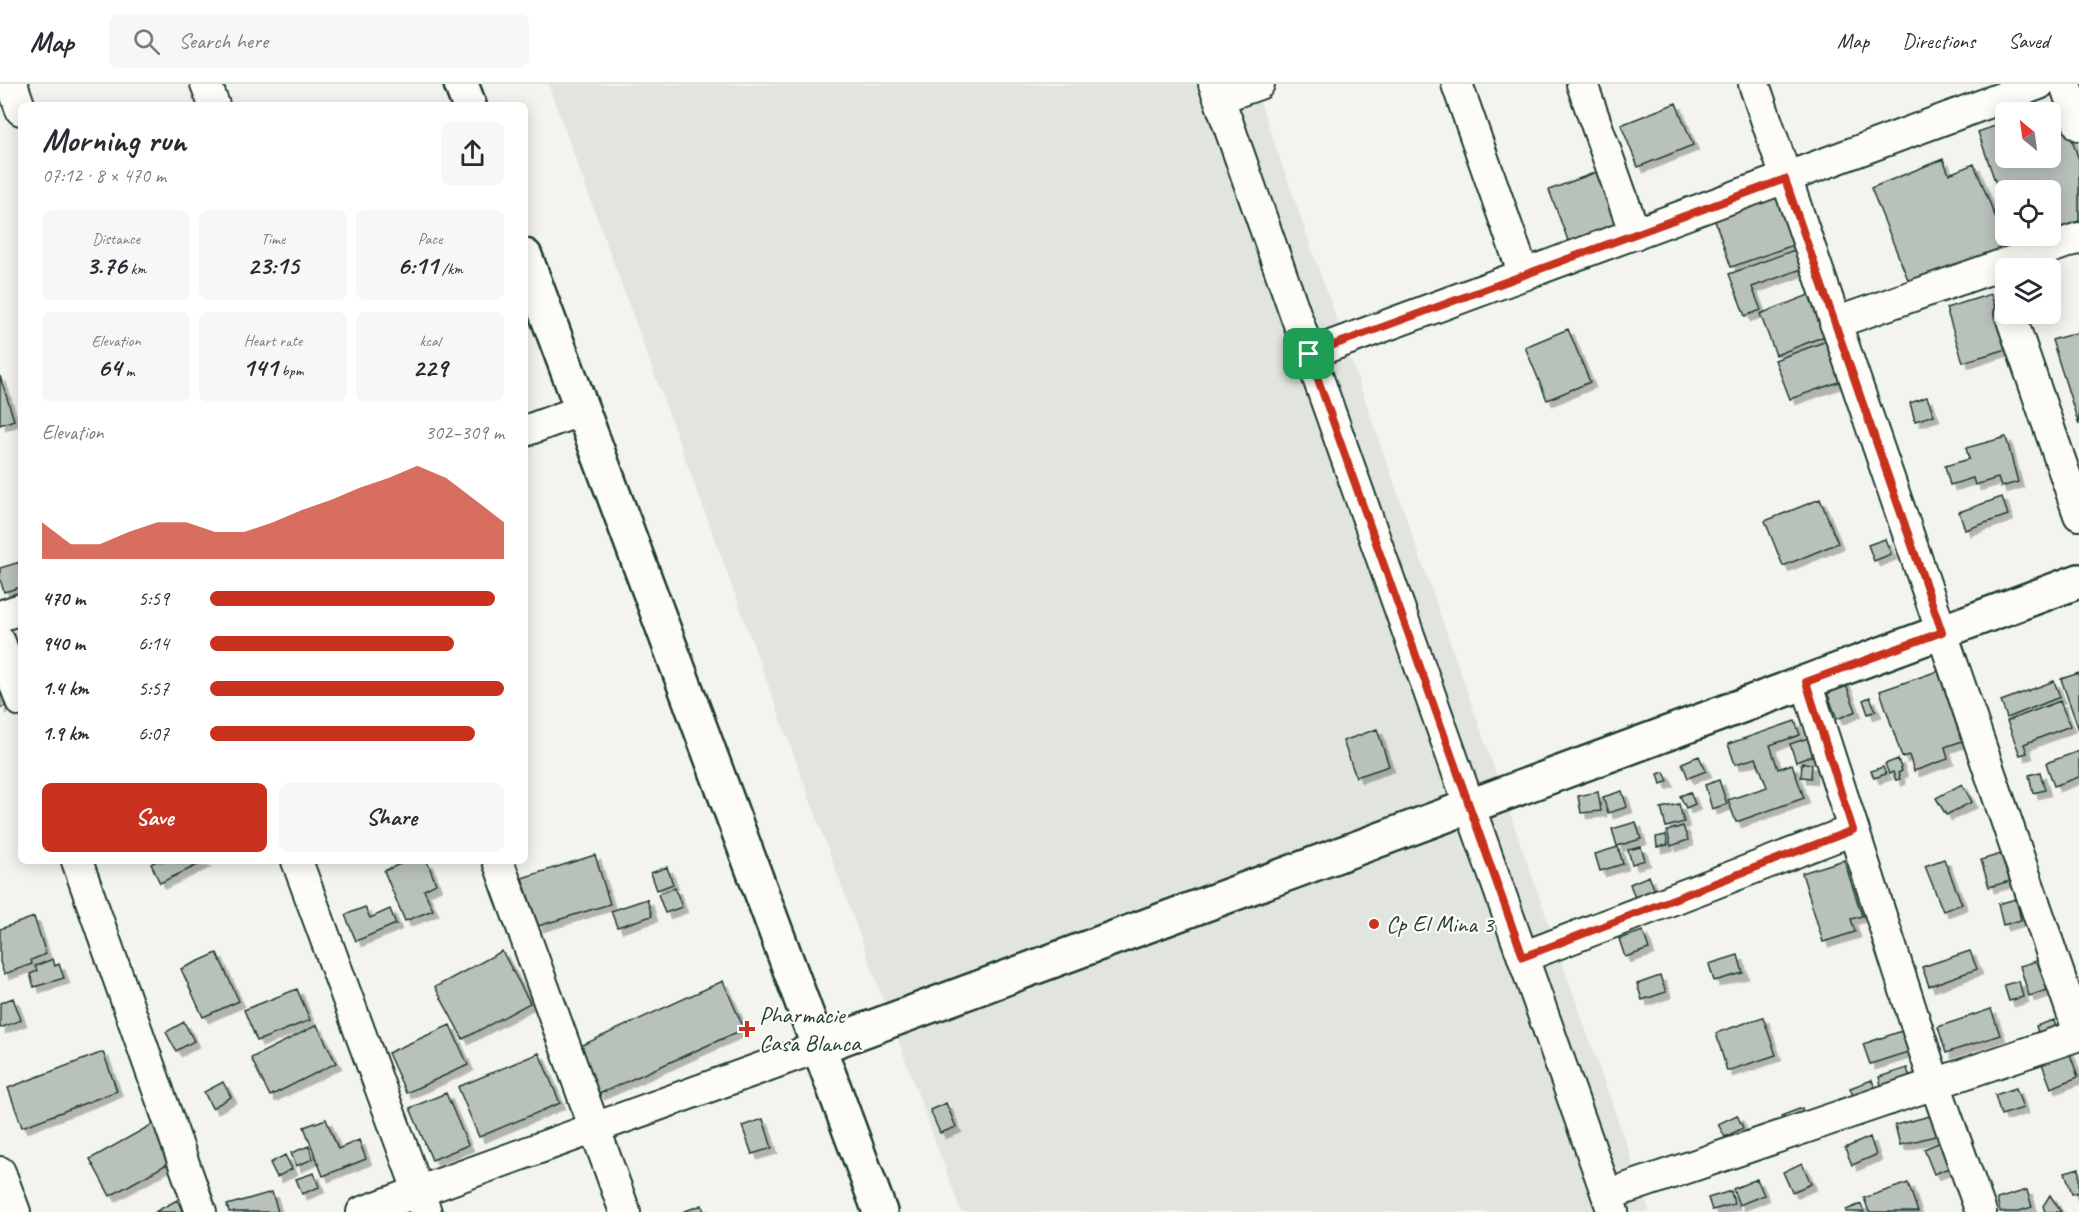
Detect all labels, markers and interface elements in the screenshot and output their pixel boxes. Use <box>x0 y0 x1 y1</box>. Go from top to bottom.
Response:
search box <box>109 14 529 68</box>
text: Map <box>30 24 73 59</box>
icon: search <box>130 25 163 58</box>
text: Search here <box>178 27 268 55</box>
text: Map <box>1837 28 1869 54</box>
text: Directions <box>1902 28 1975 54</box>
text: Saved <box>2008 28 2049 54</box>
north arrow <box>1995 102 2061 168</box>
map controls <box>1995 102 2061 324</box>
text: Morning run <box>42 119 186 161</box>
button: share <box>441 122 504 185</box>
text: 07:12 · 8 × 470 m <box>42 163 166 188</box>
button: locate <box>1995 180 2061 246</box>
text: Distance <box>92 229 140 249</box>
text: Time <box>261 229 285 249</box>
text: Pace <box>418 229 442 249</box>
text: 3.76 <box>86 249 127 282</box>
text: 23:15 <box>247 249 299 282</box>
text: 6:11 <box>397 249 438 282</box>
button: layers <box>1995 258 2061 324</box>
text: km <box>127 259 146 279</box>
text: /km <box>438 259 463 279</box>
pin <box>1283 328 1334 379</box>
text: Elevation <box>91 331 141 351</box>
text: Heart rate <box>244 331 302 351</box>
text: kcal <box>419 331 441 351</box>
icon: arrive <box>1292 337 1325 370</box>
text: 64 <box>98 351 122 384</box>
text: 141 <box>243 351 278 384</box>
text: 229 <box>413 351 447 384</box>
text: m <box>122 361 134 381</box>
text: bpm <box>278 361 303 381</box>
text: Elevation <box>42 420 104 445</box>
text: 302–309 m <box>425 420 504 445</box>
text: 470 m <box>42 586 85 611</box>
text: 5:59 <box>138 586 169 611</box>
text: 940 m <box>42 631 85 656</box>
text: 6:14 <box>138 631 169 656</box>
text: 1.4 km <box>42 676 89 701</box>
text: 5:57 <box>138 676 169 701</box>
text: 1.9 km <box>42 721 88 746</box>
text: 6:07 <box>138 721 169 746</box>
button: Save <box>42 783 267 852</box>
button: Share <box>279 783 504 852</box>
place label: Cp El Mina 3 <box>1386 909 1496 939</box>
marker: Cp El Mina 3 <box>1367 917 1381 931</box>
place label: Pharmacie Casa Blanca <box>759 1000 862 1058</box>
marker: Pharmacie Casa Blanca <box>740 1022 754 1036</box>

